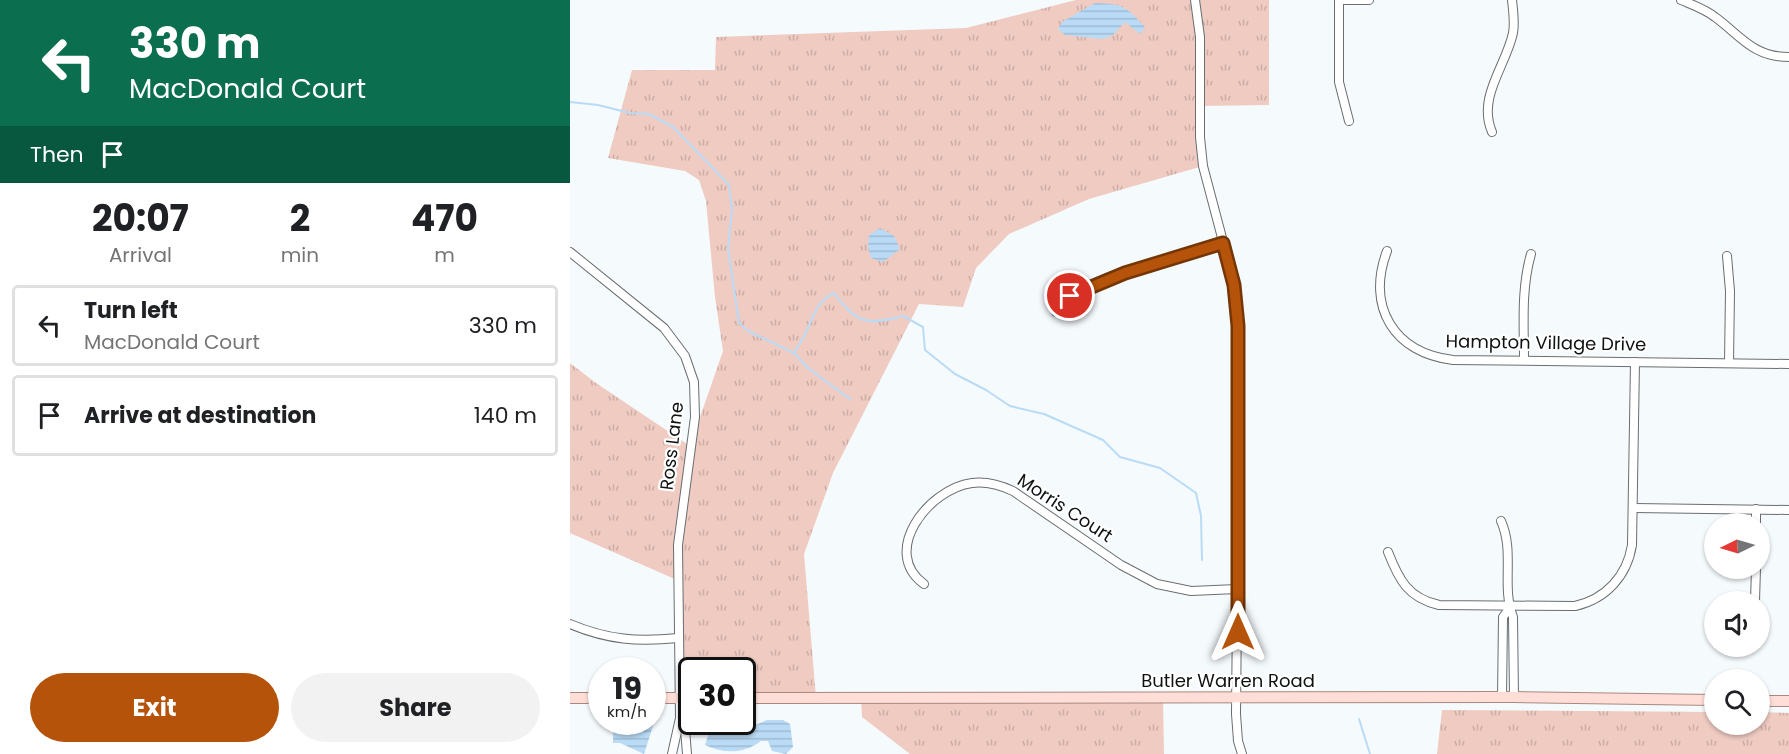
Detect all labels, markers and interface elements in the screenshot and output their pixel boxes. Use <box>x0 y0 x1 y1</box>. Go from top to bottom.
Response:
text: 330 m <box>129 14 261 73</box>
icon: left <box>30 24 108 102</box>
text: MacDonald Court <box>129 70 366 107</box>
icon: arrive <box>96 138 129 171</box>
text: Then <box>30 139 84 170</box>
text: 20:07 <box>92 193 189 244</box>
text: 2 <box>290 193 310 244</box>
text: 470 <box>411 193 478 244</box>
text: Arrival <box>109 241 172 269</box>
text: min <box>281 241 319 269</box>
text: m <box>434 241 455 269</box>
pin <box>1044 270 1095 321</box>
icon: arrive <box>1053 279 1086 312</box>
text: Turn left <box>84 295 178 326</box>
icon: left <box>33 309 66 342</box>
text: 330 m <box>469 310 537 341</box>
text: MacDonald Court <box>84 328 260 356</box>
street label: Hampton Village Drive <box>1446 328 1647 357</box>
icon: arrive <box>33 399 66 432</box>
text: Arrive at destination <box>84 400 316 431</box>
text: 140 m <box>474 400 537 431</box>
street label: Ross Lane <box>654 400 689 491</box>
street label: Morris Court <box>1013 467 1118 548</box>
north arrow <box>1704 513 1770 579</box>
map controls <box>1704 513 1770 735</box>
button: sound <box>1704 591 1770 657</box>
position arrow <box>1206 600 1270 664</box>
speed limit sign: 30 <box>678 657 756 735</box>
text: 19 <box>612 667 642 710</box>
street label: Butler Warren Road <box>1141 668 1315 693</box>
button: search <box>1704 669 1770 735</box>
button: Exit <box>30 673 279 742</box>
button: Share <box>291 673 540 742</box>
text: km/h <box>607 701 647 722</box>

